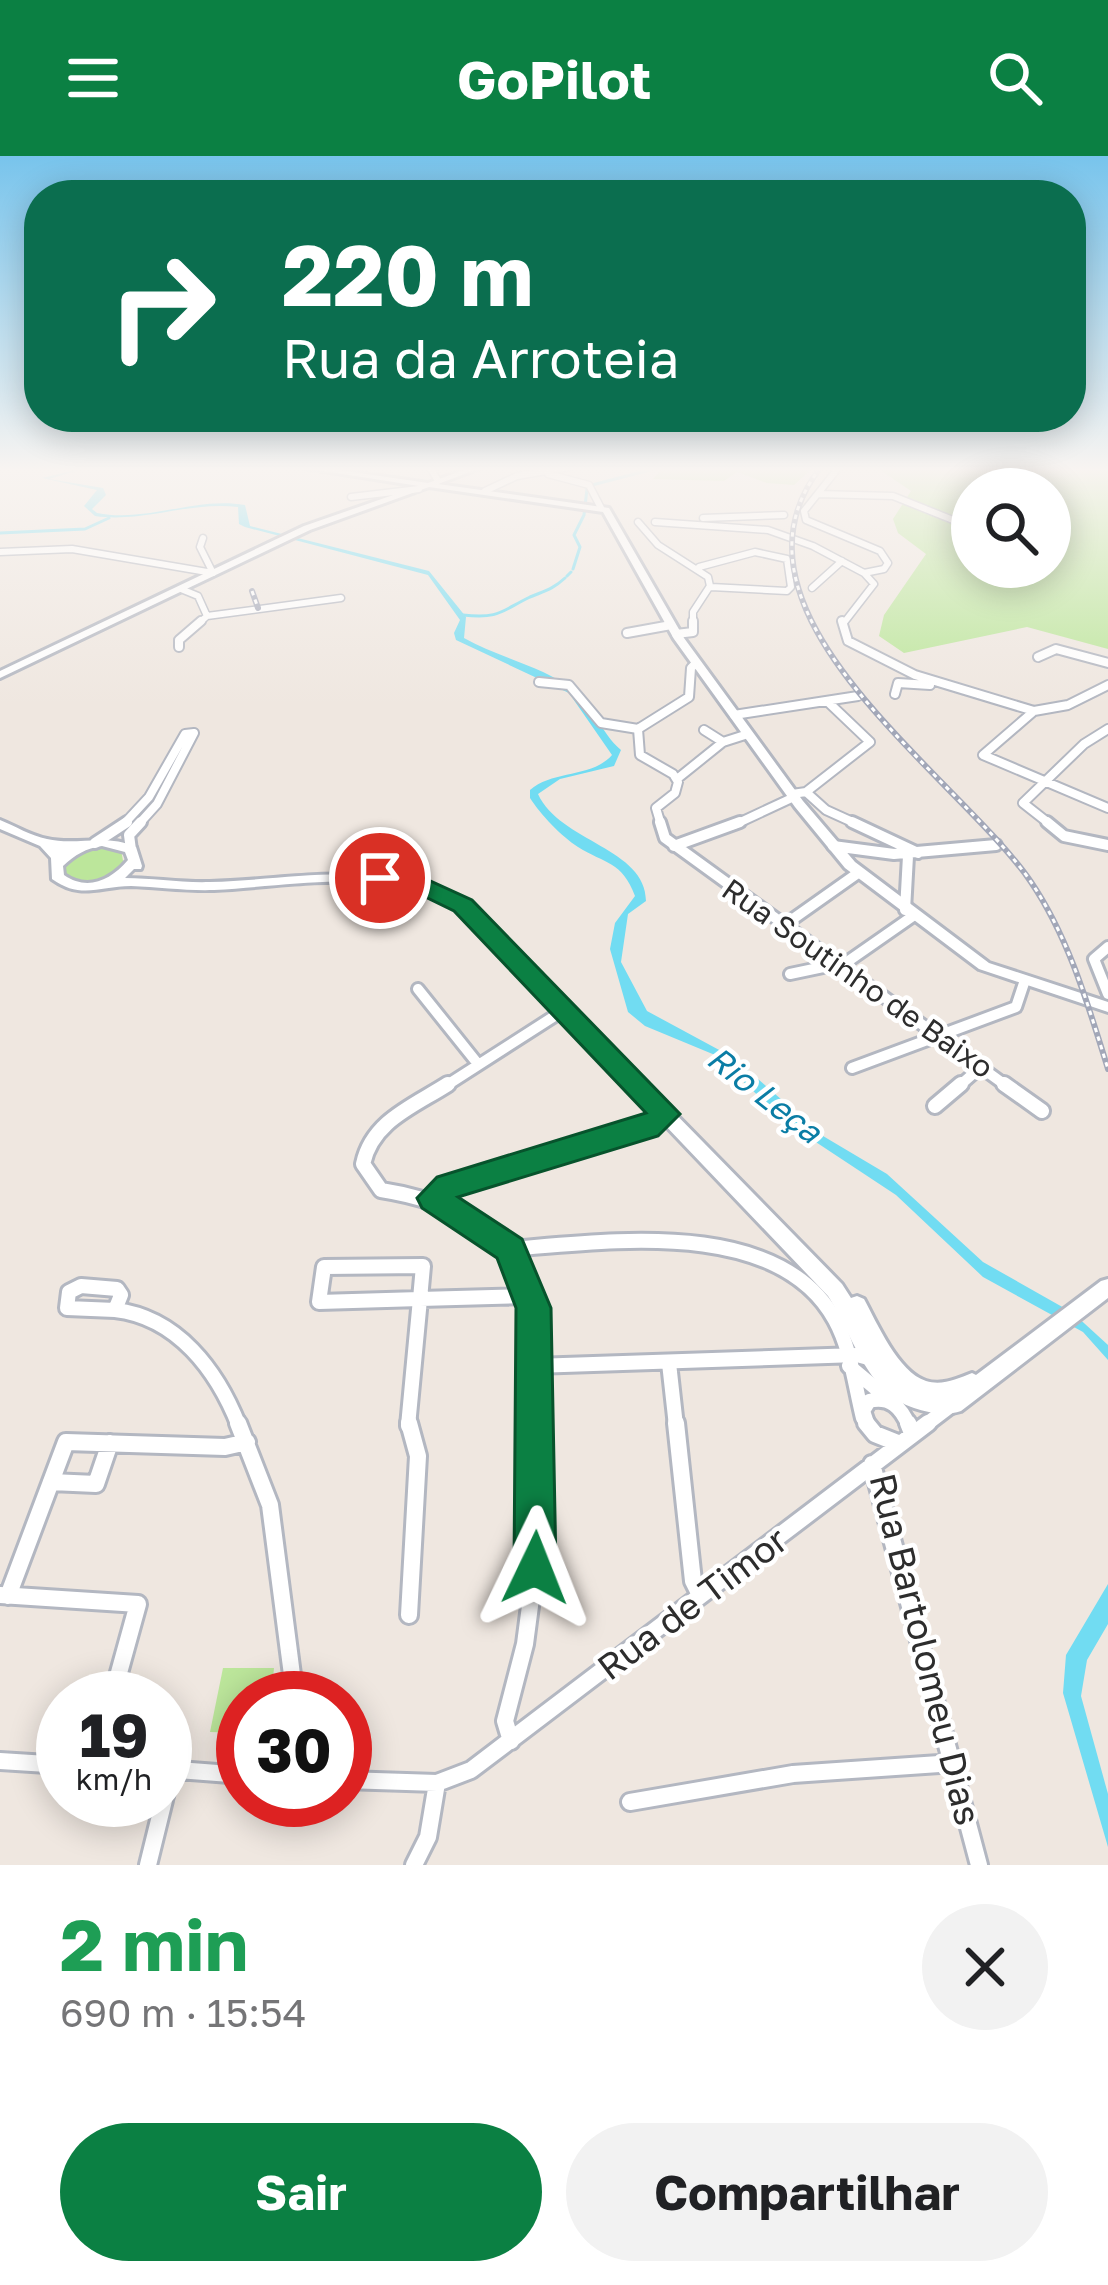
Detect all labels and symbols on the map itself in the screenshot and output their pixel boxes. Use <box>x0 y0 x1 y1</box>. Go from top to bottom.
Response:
pin <box>329 827 431 929</box>
street label: Rua Soutinho de Baixo <box>716 871 1000 1085</box>
water label: Rio Leça <box>700 1038 831 1151</box>
street label: Rua Bartolomeu Dias <box>862 1469 990 1829</box>
position arrow <box>472 1505 598 1631</box>
street label: Rua de Timor <box>589 1518 795 1688</box>
speed limit sign: 30 <box>216 1671 372 1827</box>

